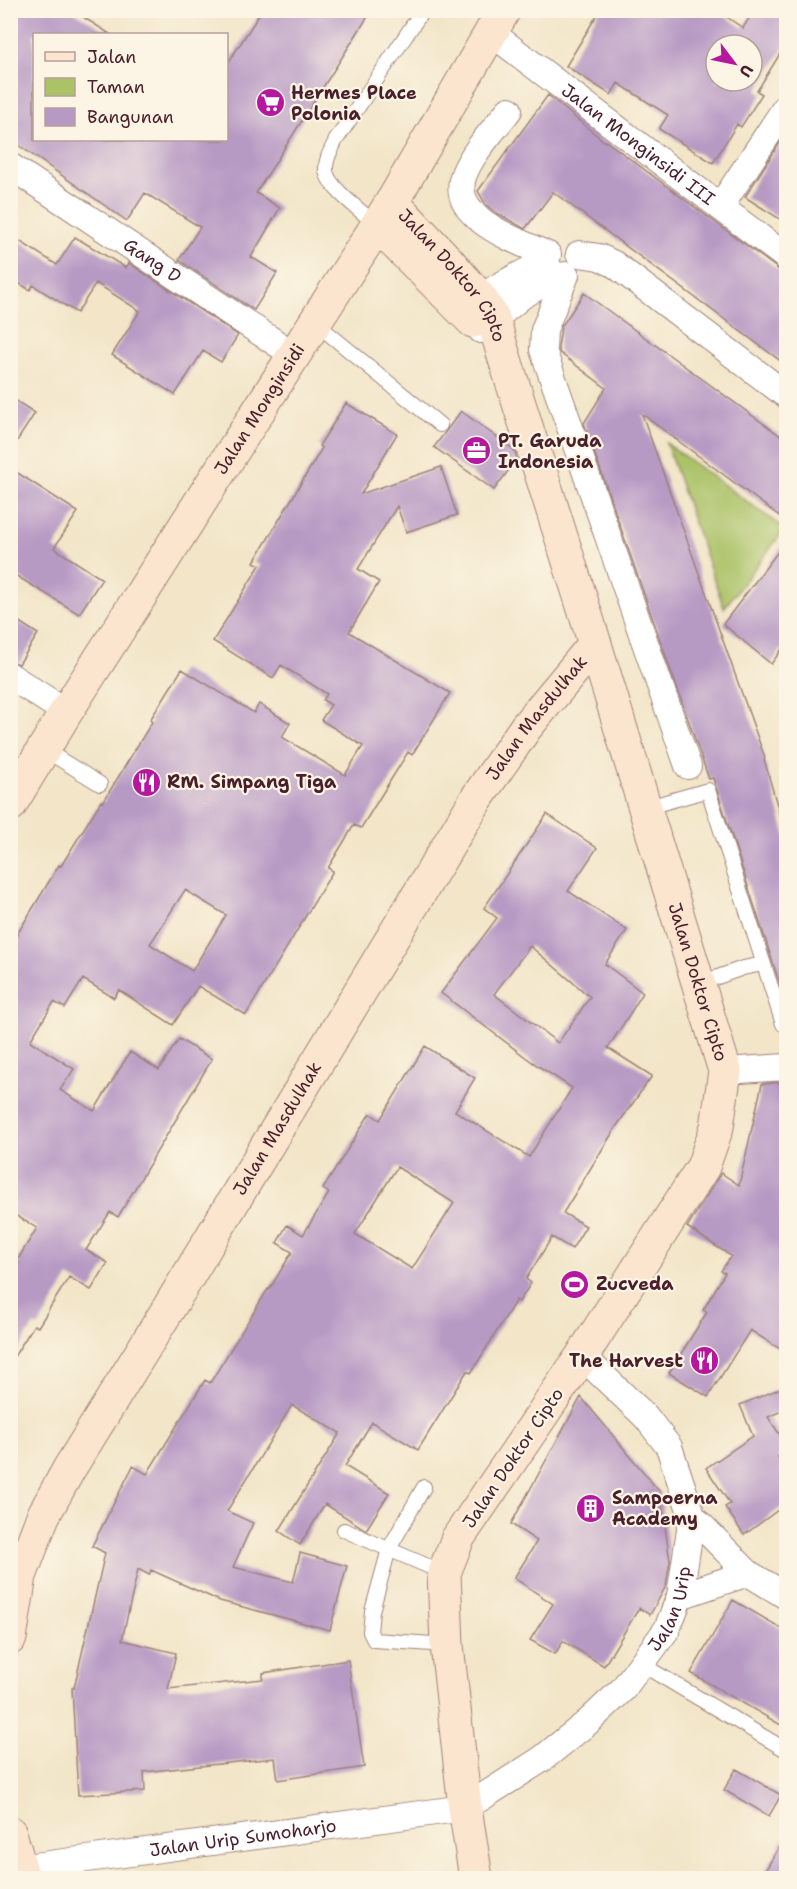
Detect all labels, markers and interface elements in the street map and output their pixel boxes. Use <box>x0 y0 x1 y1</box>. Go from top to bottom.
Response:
legend <box>33 33 228 141</box>
north arrow <box>704 33 764 93</box>
text: Jalan <box>87 45 136 69</box>
text: U <box>734 60 758 81</box>
text: Taman <box>87 75 145 99</box>
street label: Jalan Monginsidi III <box>556 78 720 211</box>
place label: Hermes Place Polonia <box>291 81 417 126</box>
supermarket icon: Hermes Place Polonia <box>254 87 286 119</box>
text: Bangunan <box>87 105 174 129</box>
street label: Jalan Doktor Cipto <box>393 204 511 345</box>
street label: Gang D <box>119 233 186 289</box>
street label: Jalan Monginsidi <box>209 339 310 479</box>
place label: PT. Garuda Indonesia <box>498 429 602 474</box>
office icon: PT. Garuda Indonesia <box>461 435 493 467</box>
street label: Jalan Masdulhak <box>481 650 593 785</box>
restaurant icon: RM. Simpang Tiga <box>130 766 162 798</box>
place label: RM. Simpang Tiga <box>167 770 337 794</box>
street label: Jalan Doktor Cipto <box>662 900 733 1064</box>
street label: Jalan Masdulhak <box>228 1057 327 1200</box>
sports icon: Zucveda <box>559 1268 591 1300</box>
place label: Zucveda <box>596 1272 674 1296</box>
restaurant icon: The Harvest <box>688 1345 720 1377</box>
place label: The Harvest <box>569 1349 683 1373</box>
street label: Jalan Doktor Cipto <box>457 1383 569 1533</box>
place label: Sampoerna Academy <box>612 1486 718 1531</box>
building icon: Sampoerna Academy <box>575 1492 607 1524</box>
street label: Jalan Urip <box>642 1565 696 1656</box>
street label: Jalan Urip Sumoharjo <box>148 1813 338 1862</box>

